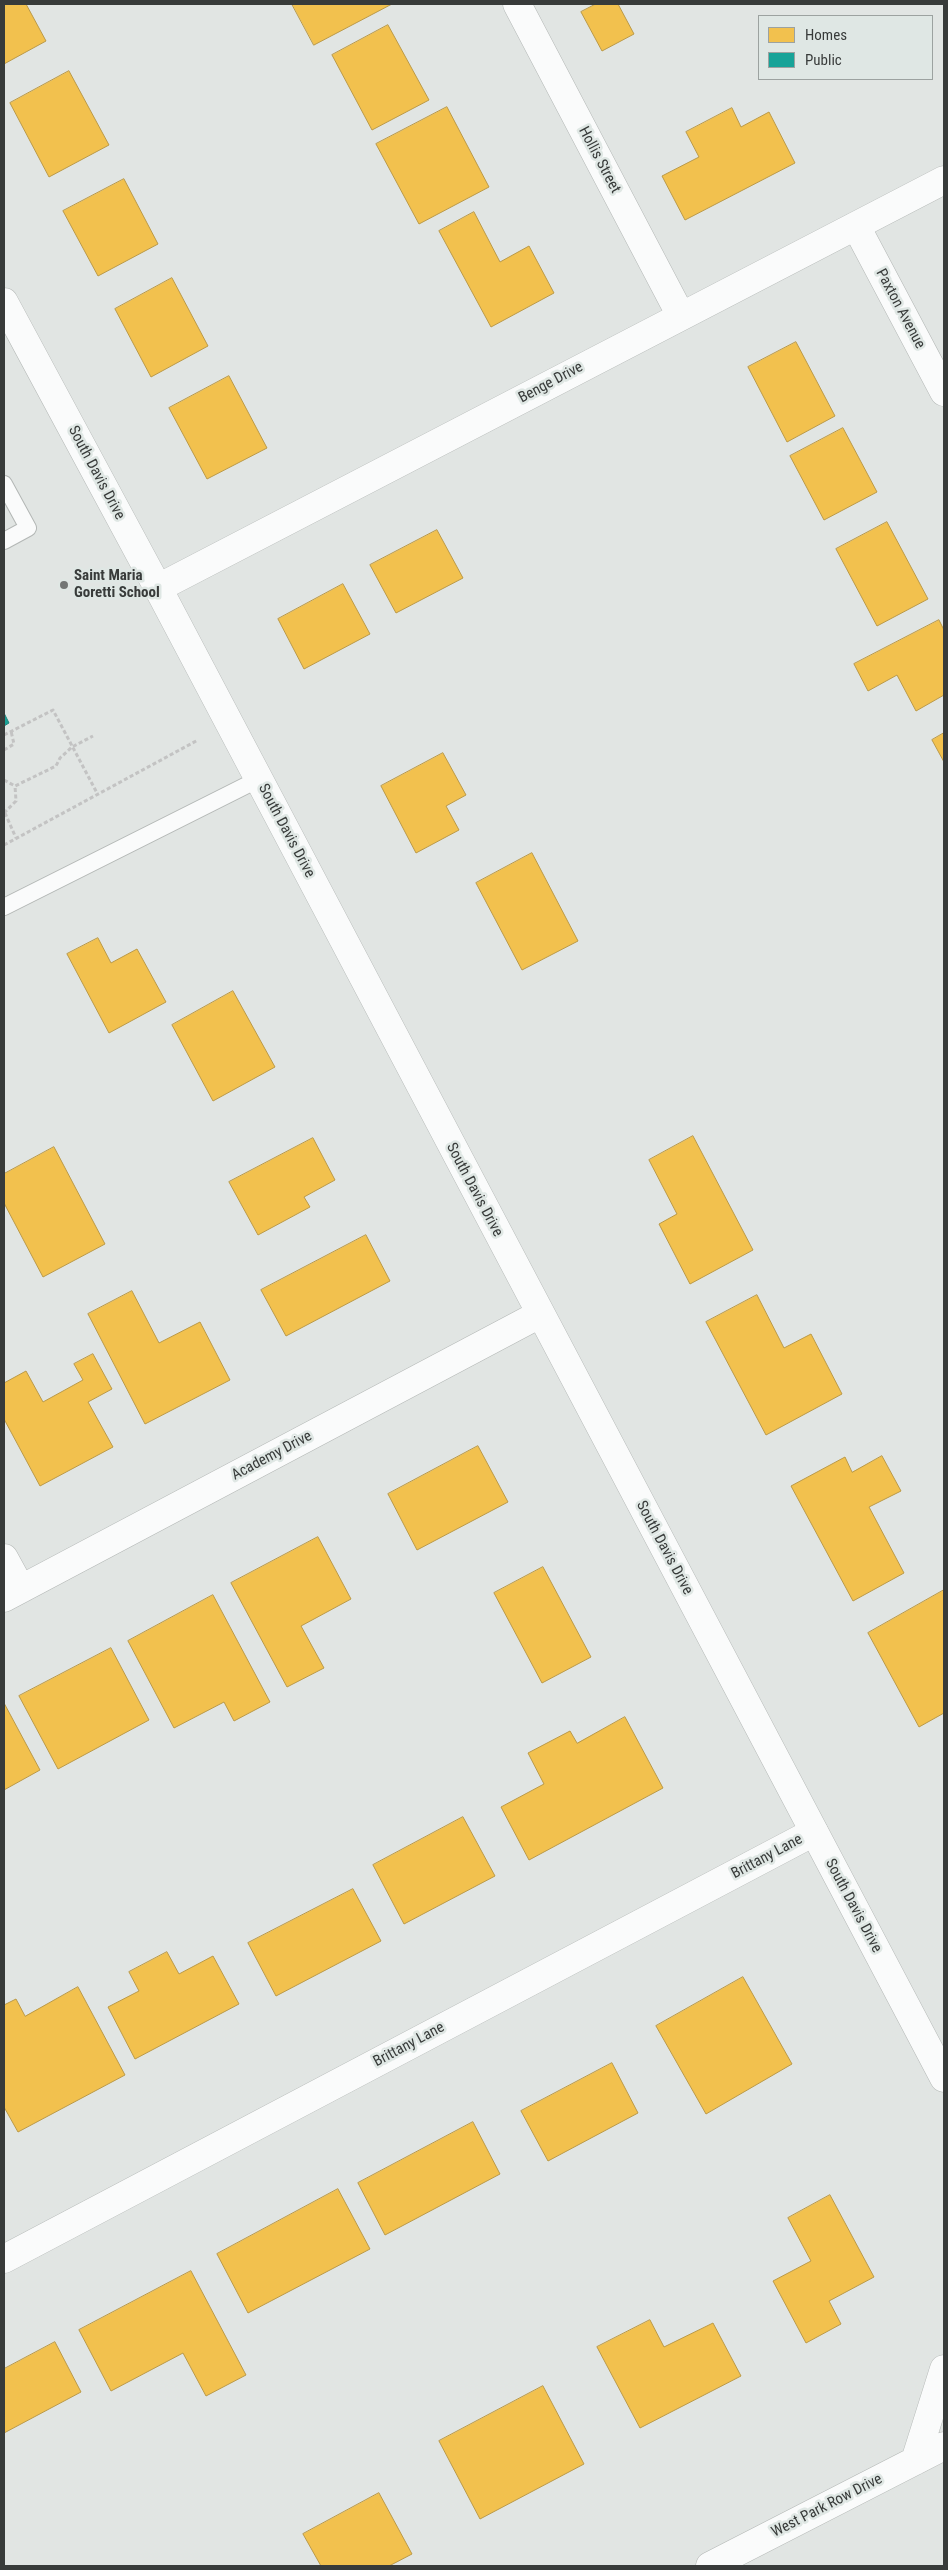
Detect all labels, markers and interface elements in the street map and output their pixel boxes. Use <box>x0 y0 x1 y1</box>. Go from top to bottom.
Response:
legend <box>758 15 933 80</box>
text: Homes <box>805 26 847 44</box>
text: Public <box>805 51 842 69</box>
street label: Hollis Street <box>574 124 624 196</box>
street label: Paxton Avenue <box>871 266 929 352</box>
street label: Benge Drive <box>516 359 586 407</box>
street label: South Davis Drive <box>64 423 128 523</box>
place label: Saint Maria Goretti School <box>74 567 160 602</box>
marker: Saint Maria Goretti School <box>58 579 70 591</box>
street label: South Davis Drive <box>254 781 318 881</box>
street label: South Davis Drive <box>442 1140 506 1240</box>
street label: Academy Drive <box>229 1427 315 1485</box>
street label: South Davis Drive <box>632 1498 696 1598</box>
street label: Brittany Lane <box>728 1831 806 1883</box>
street label: South Davis Drive <box>821 1856 885 1956</box>
street label: Brittany Lane <box>370 2019 448 2071</box>
street label: West Park Row Drive <box>769 2470 885 2542</box>

